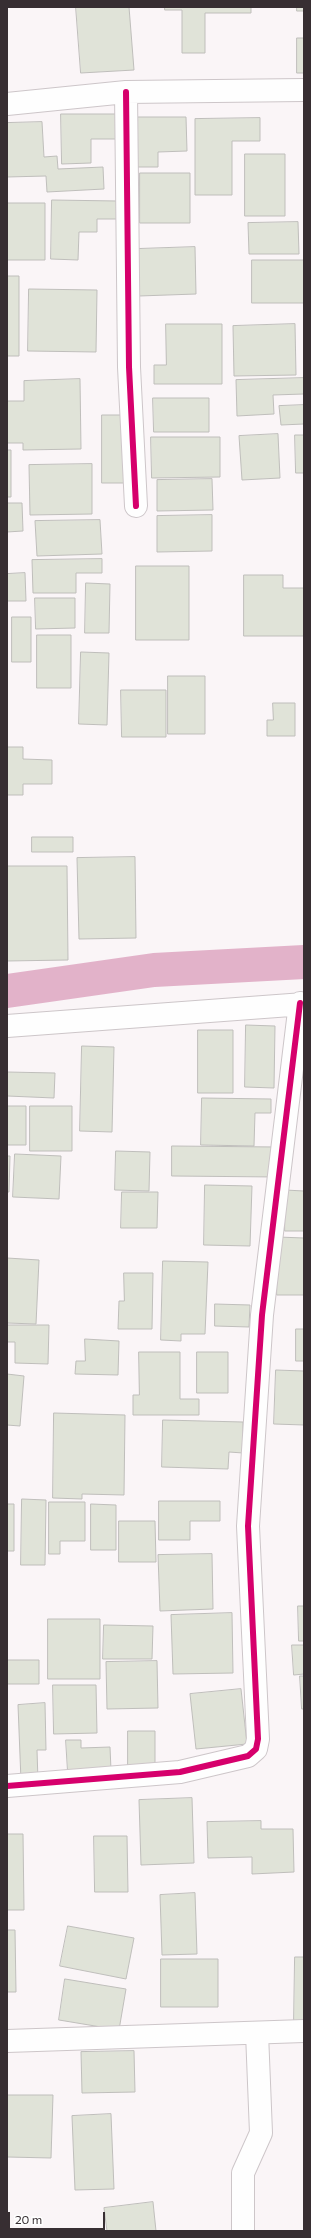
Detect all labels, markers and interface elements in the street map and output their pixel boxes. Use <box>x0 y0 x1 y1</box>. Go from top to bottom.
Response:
scale bar <box>10 2204 107 2230</box>
text: 20 m <box>15 2212 42 2226</box>

